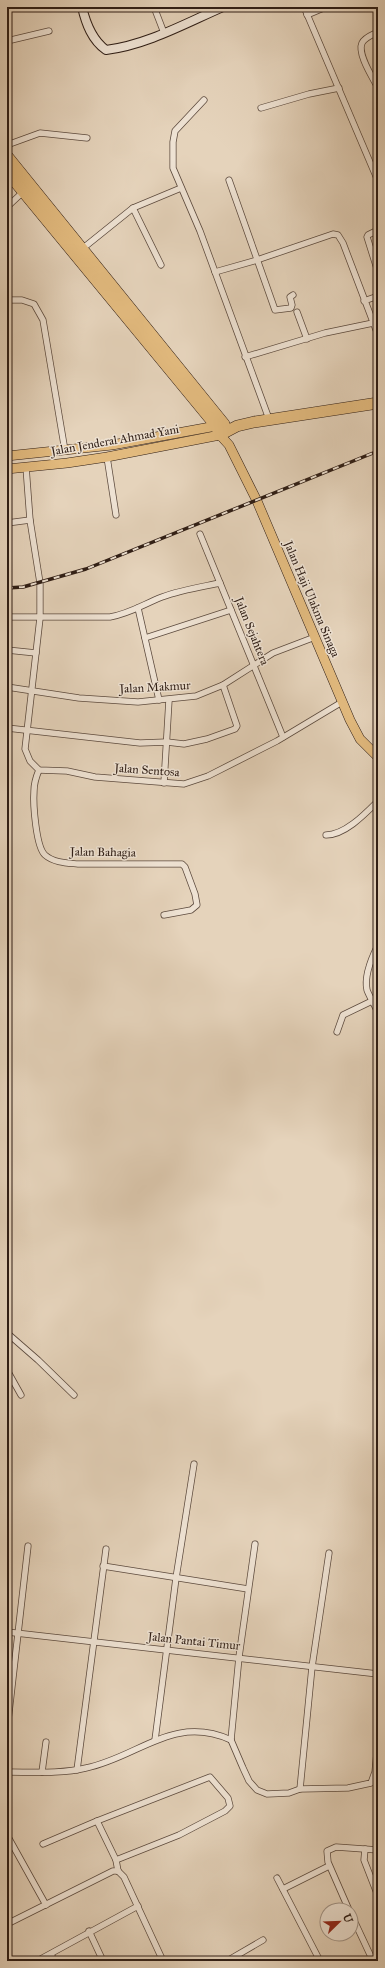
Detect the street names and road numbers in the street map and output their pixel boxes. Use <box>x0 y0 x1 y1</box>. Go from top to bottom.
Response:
street label: Jalan Jenderal Ahmad Yani <box>48 422 181 459</box>
street label: Jalan Haji Ulakma Sinaga <box>279 537 343 660</box>
street label: Jalan Sejahtera <box>230 593 272 668</box>
street label: Jalan Makmur <box>117 678 191 697</box>
street label: Jalan Sentosa <box>112 761 181 780</box>
street label: Jalan Bahagia <box>68 844 137 861</box>
street label: Jalan Pantai Timur <box>145 1629 241 1654</box>

